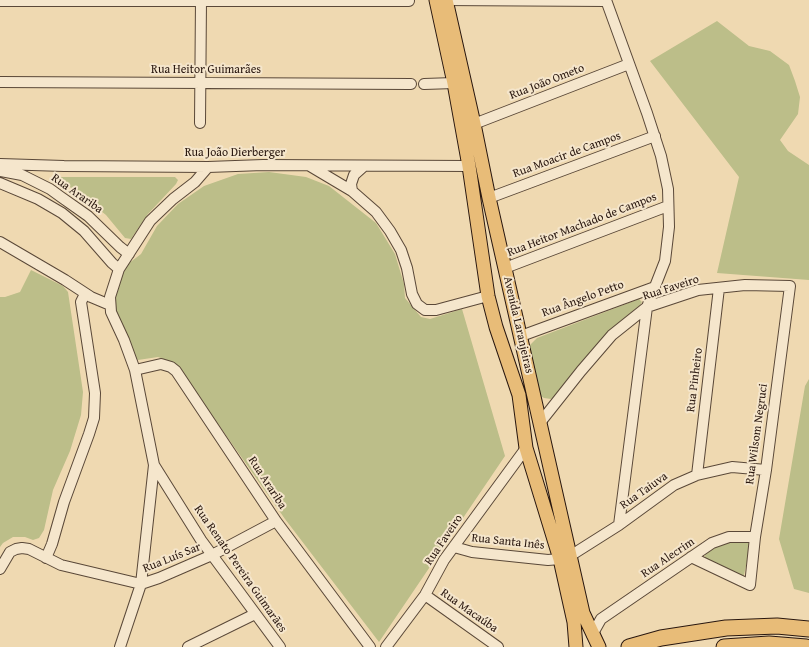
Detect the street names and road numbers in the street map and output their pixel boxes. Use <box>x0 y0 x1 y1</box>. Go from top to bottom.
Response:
street label: Rua João Ometo <box>507 61 587 103</box>
street label: Rua Heitor Guimarães <box>151 63 261 77</box>
street label: Rua Moacir de Campos <box>511 129 623 181</box>
street label: Rua João Dierberger <box>185 146 285 160</box>
street label: Rua Arariba <box>48 171 106 217</box>
street label: Rua Heitor Machado de Campos <box>505 190 659 260</box>
street label: Rua Faveiro <box>641 272 701 304</box>
street label: Avenida Laranjeiras <box>500 275 536 375</box>
street label: Rua Ângelo Petto <box>540 278 626 320</box>
street label: Rua Pinheiro <box>684 347 706 413</box>
street label: Rua Wilsom Negruci <box>743 383 771 485</box>
street label: Rua Arariba <box>245 454 289 512</box>
street label: Rua Taiuva <box>617 469 671 513</box>
street label: Rua Renato Pereira Guimarães <box>190 503 290 635</box>
street label: Rua Faveiro <box>422 512 466 568</box>
street label: Rua Santa Inês <box>471 531 545 553</box>
street label: Rua Alecrim <box>639 535 697 581</box>
street label: Rua Luís Sar <box>141 540 203 576</box>
street label: Rua Macaúba <box>438 586 500 636</box>

